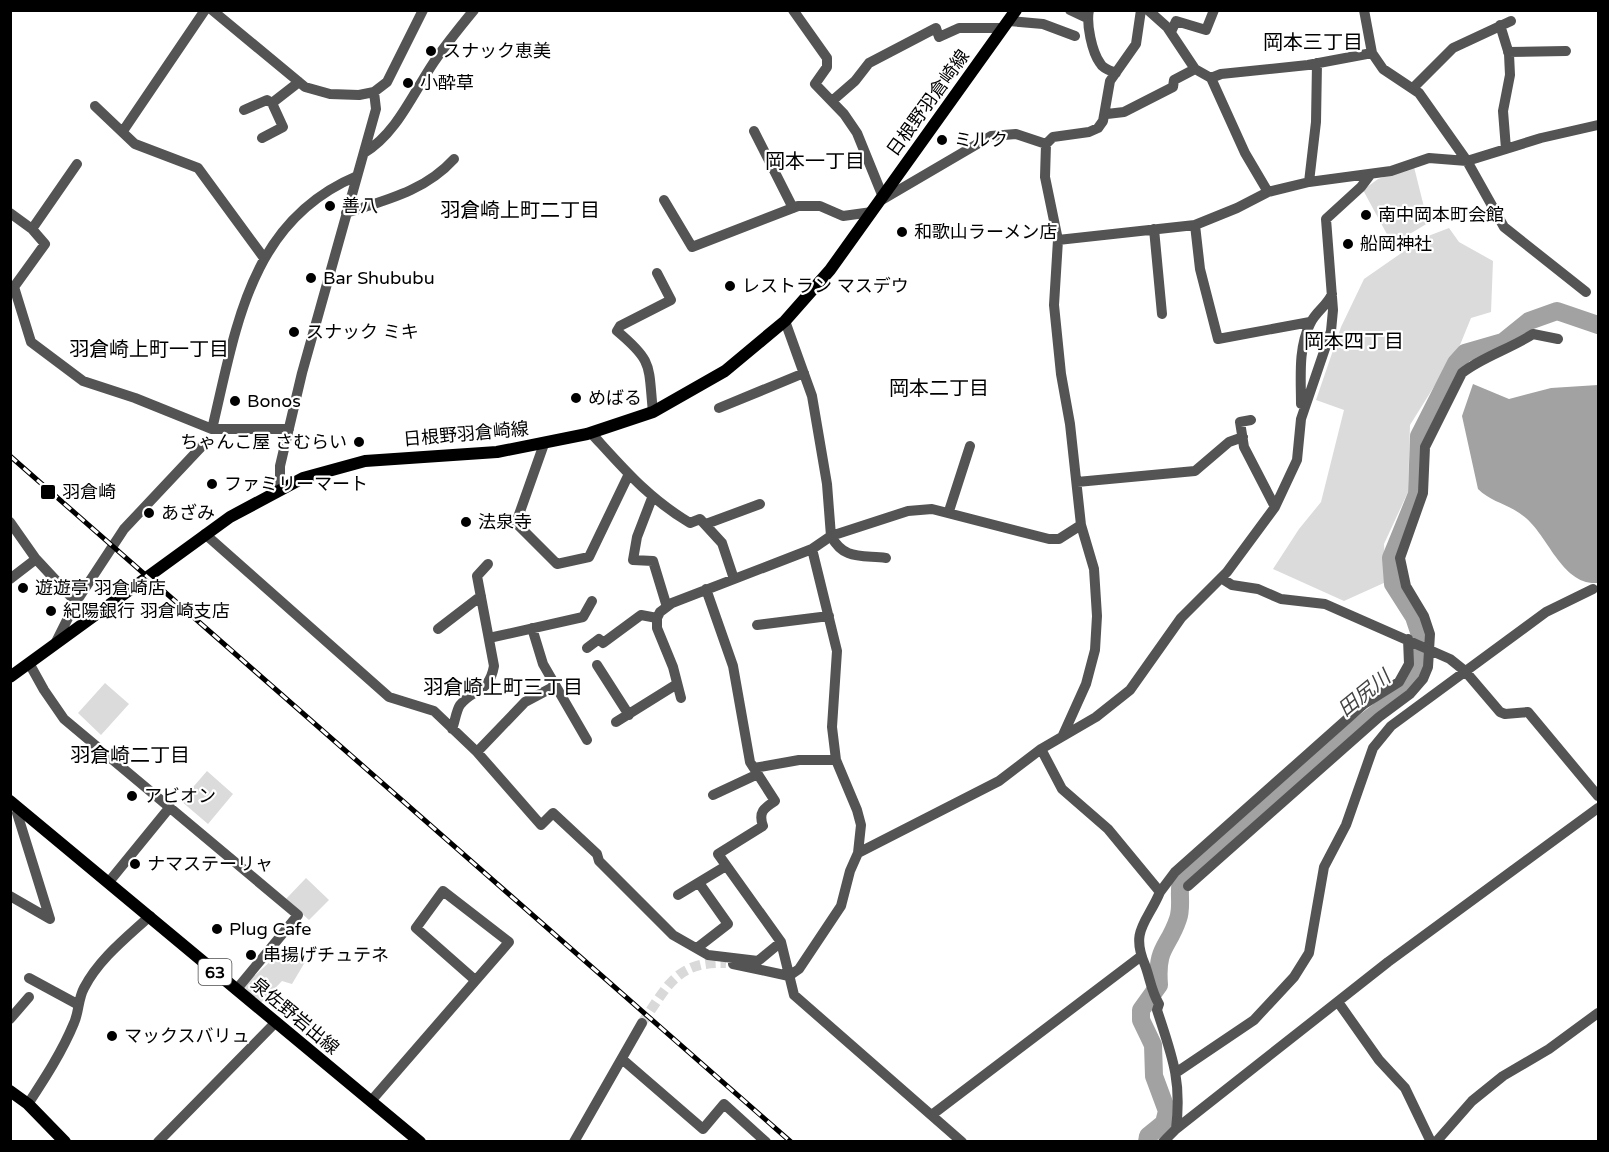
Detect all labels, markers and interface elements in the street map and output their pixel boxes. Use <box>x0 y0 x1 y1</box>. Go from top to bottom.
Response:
district label: 岡本三丁目 <box>1263 31 1363 55</box>
place label: スナック恵美 <box>443 40 551 62</box>
marker: スナック恵美 <box>424 44 438 58</box>
street label: 日根野羽倉崎線 <box>882 46 974 160</box>
place label: 小酔草 <box>420 72 474 94</box>
marker: 小酔草 <box>401 76 415 90</box>
place label: ミルク <box>954 129 1008 151</box>
marker: ミルク <box>935 133 949 147</box>
district label: 岡本一丁目 <box>765 150 865 174</box>
place label: 善八 <box>342 195 378 217</box>
marker: 善八 <box>323 199 337 213</box>
district label: 羽倉崎上町二丁目 <box>440 199 600 223</box>
place label: 南中岡本町会館 <box>1378 204 1504 226</box>
marker: 南中岡本町会館 <box>1359 208 1373 222</box>
place label: 和歌山ラーメン店 <box>914 221 1057 243</box>
marker: 和歌山ラーメン店 <box>895 225 909 239</box>
place label: 船岡神社 <box>1360 233 1432 255</box>
marker: 船岡神社 <box>1341 237 1355 251</box>
place label: Bar Shububu <box>323 267 435 289</box>
marker: Bar Shububu <box>304 271 318 285</box>
place label: レストラン マスデウ <box>742 275 909 297</box>
marker: レストラン マスデウ <box>723 279 737 293</box>
place label: スナック ミキ <box>306 321 419 343</box>
marker: スナック ミキ <box>287 325 301 339</box>
district label: 岡本四丁目 <box>1304 330 1404 354</box>
district label: 羽倉崎上町一丁目 <box>69 338 229 362</box>
district label: 岡本二丁目 <box>889 377 989 401</box>
place label: めばる <box>588 387 642 409</box>
place label: Bonos <box>247 390 301 412</box>
marker: めばる <box>569 391 583 405</box>
marker: Bonos <box>228 394 242 408</box>
street label: 日根野羽倉崎線 <box>402 418 530 450</box>
place label: ちゃんこ屋 さむらい <box>180 431 347 453</box>
marker: ちゃんこ屋 さむらい <box>352 435 366 449</box>
place label: ファミリーマート <box>224 473 368 495</box>
marker: ファミリーマート <box>205 477 219 491</box>
place label: 羽倉崎 <box>62 481 116 503</box>
marker: 羽倉崎 <box>39 483 57 501</box>
place label: あざみ <box>161 502 215 524</box>
marker: あざみ <box>142 506 156 520</box>
place label: 法泉寺 <box>478 511 532 533</box>
marker: 法泉寺 <box>459 515 473 529</box>
place label: 遊遊亭 羽倉崎店 <box>35 577 166 599</box>
marker: 遊遊亭 羽倉崎店 <box>16 581 30 595</box>
place label: 紀陽銀行 羽倉崎支店 <box>63 600 230 622</box>
marker: 紀陽銀行 羽倉崎支店 <box>44 604 58 618</box>
water label: 田尻川 <box>1334 664 1397 722</box>
district label: 羽倉崎上町三丁目 <box>423 676 583 700</box>
district label: 羽倉崎二丁目 <box>70 744 190 768</box>
place label: アビオン <box>144 785 216 807</box>
marker: アビオン <box>125 789 139 803</box>
place label: ナマステーリャ <box>147 853 273 875</box>
marker: ナマステーリャ <box>128 857 142 871</box>
place label: Plug Cafe <box>229 918 311 940</box>
marker: Plug Cafe <box>210 922 224 936</box>
place label: 串揚げチュテネ <box>263 944 389 966</box>
marker: 串揚げチュテネ <box>244 948 258 962</box>
road number: 63 <box>198 959 232 985</box>
street label: 泉佐野岩出線 <box>247 973 343 1059</box>
place label: マックスバリュ <box>124 1025 249 1047</box>
marker: マックスバリュ <box>105 1029 119 1043</box>

